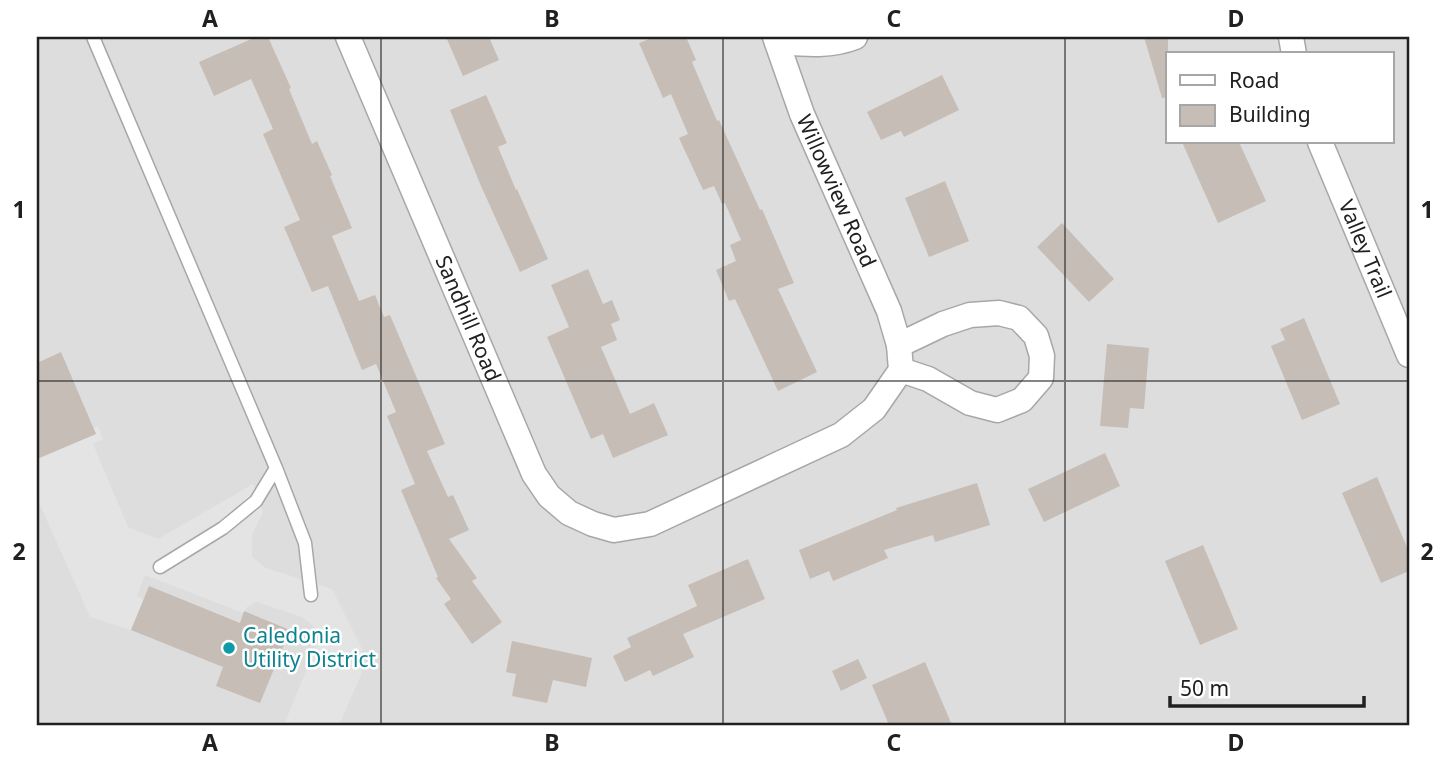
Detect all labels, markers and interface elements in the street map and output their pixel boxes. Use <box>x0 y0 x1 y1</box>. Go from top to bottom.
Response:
text: A <box>202 2 218 34</box>
text: B <box>544 2 560 34</box>
text: C <box>887 2 902 34</box>
text: D <box>1228 2 1244 34</box>
legend <box>1166 52 1394 144</box>
text: Road <box>1229 66 1279 94</box>
text: Building <box>1229 100 1311 128</box>
street label: Willowview Road <box>791 110 883 271</box>
text: 1 <box>12 193 26 225</box>
text: 1 <box>1420 193 1434 225</box>
street label: Valley Trail <box>1333 195 1399 302</box>
street label: Sandhill Road <box>430 251 508 385</box>
text: 2 <box>12 535 26 567</box>
text: 2 <box>1420 535 1434 567</box>
place label: Caledonia Utility District <box>243 621 376 673</box>
marker: Caledonia Utility District <box>221 640 237 656</box>
scale bar <box>1170 664 1364 708</box>
text: 50 m <box>1180 674 1229 702</box>
text: A <box>202 726 218 758</box>
text: B <box>544 726 560 758</box>
text: C <box>887 726 902 758</box>
text: D <box>1228 726 1244 758</box>

